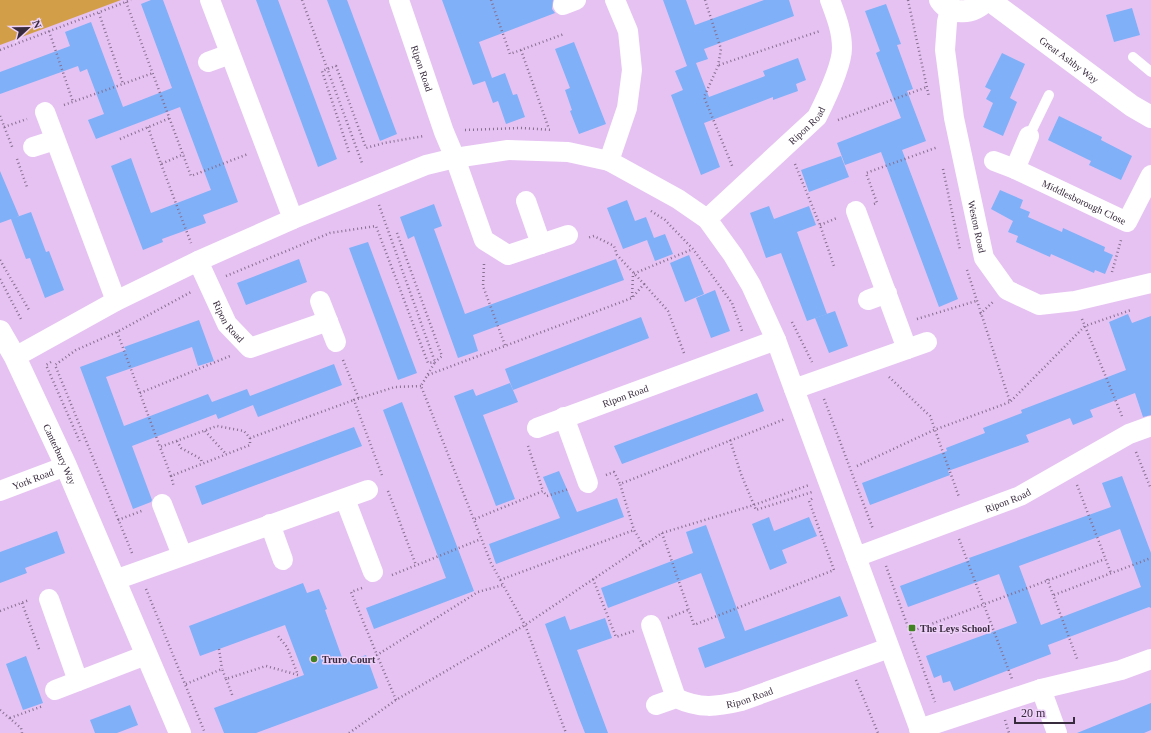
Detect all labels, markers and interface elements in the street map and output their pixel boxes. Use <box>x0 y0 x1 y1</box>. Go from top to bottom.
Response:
north arrow <box>8 8 48 48</box>
text: N <box>30 18 44 30</box>
street label: Great Ashby Way <box>1037 34 1101 85</box>
street label: Ripon Road <box>409 44 435 93</box>
street label: Ripon Road <box>786 105 827 147</box>
street label: Middlesborough Close <box>1040 178 1128 227</box>
street label: Weston Road <box>966 199 988 254</box>
street label: Ripon Road <box>211 299 246 345</box>
street label: Ripon Road <box>601 383 650 409</box>
street label: Canterbury Way <box>41 422 78 486</box>
street label: York Road <box>11 466 55 492</box>
street label: Ripon Road <box>984 486 1033 515</box>
marker: The Leys School <box>907 623 917 633</box>
place label: The Leys School <box>920 623 990 634</box>
marker: Truro Court <box>309 654 319 664</box>
place label: Truro Court <box>322 654 376 665</box>
street label: Ripon Road <box>725 685 774 710</box>
scale bar <box>1015 699 1074 725</box>
text: 20 m <box>1021 706 1046 720</box>

